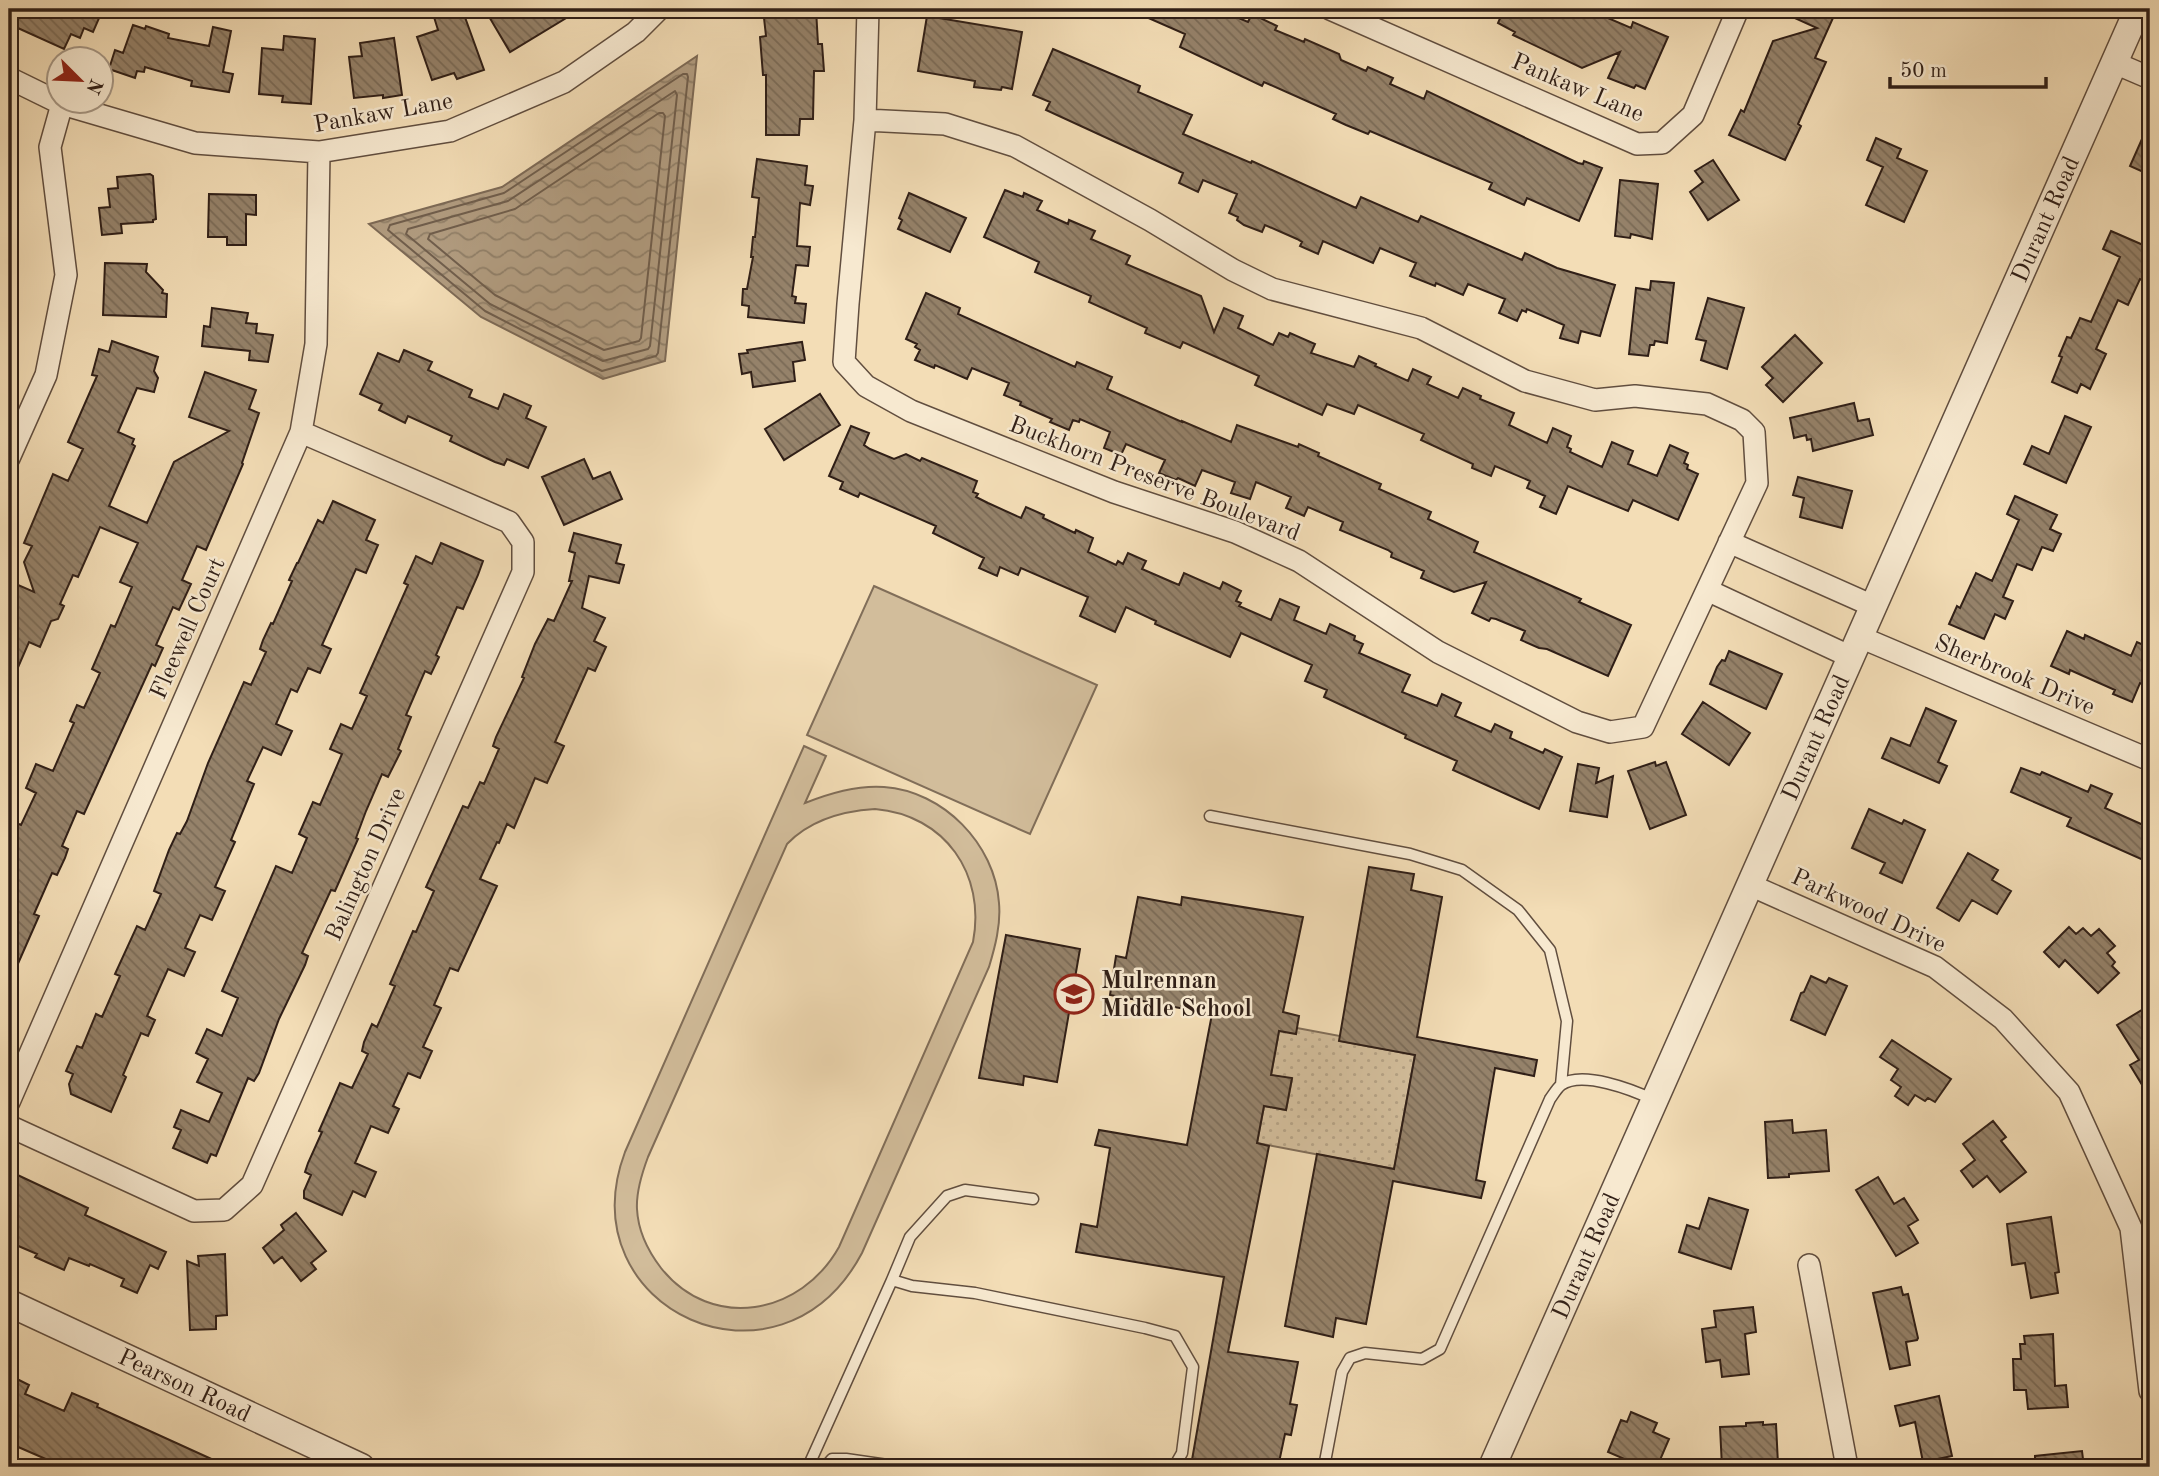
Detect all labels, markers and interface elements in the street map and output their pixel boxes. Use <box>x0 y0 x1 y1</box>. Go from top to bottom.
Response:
north arrow <box>46 46 116 116</box>
scale bar <box>1890 46 2045 90</box>
street label: Pankaw Lane <box>1508 50 1647 127</box>
text: 50 m <box>1900 61 1947 82</box>
text: N <box>81 75 105 97</box>
street label: Pankaw Lane <box>312 90 455 138</box>
street label: Durant Road <box>2008 153 2085 286</box>
street label: Buckhorn Preserve Boulevard <box>1005 413 1303 547</box>
street label: Fleewell Court <box>147 554 231 703</box>
street label: Sherbrook Drive <box>1931 631 2098 720</box>
street label: Durant Road <box>1779 672 1855 805</box>
street label: Balington Drive <box>322 785 411 945</box>
street label: Parkwood Drive <box>1787 866 1949 958</box>
place label: Mulrennan Middle School <box>1101 970 1252 1022</box>
school or university icon: Mulrennan Middle School <box>1053 973 1095 1015</box>
street label: Durant Road <box>1549 1190 1626 1323</box>
street label: Pearson Road <box>114 1346 254 1428</box>

